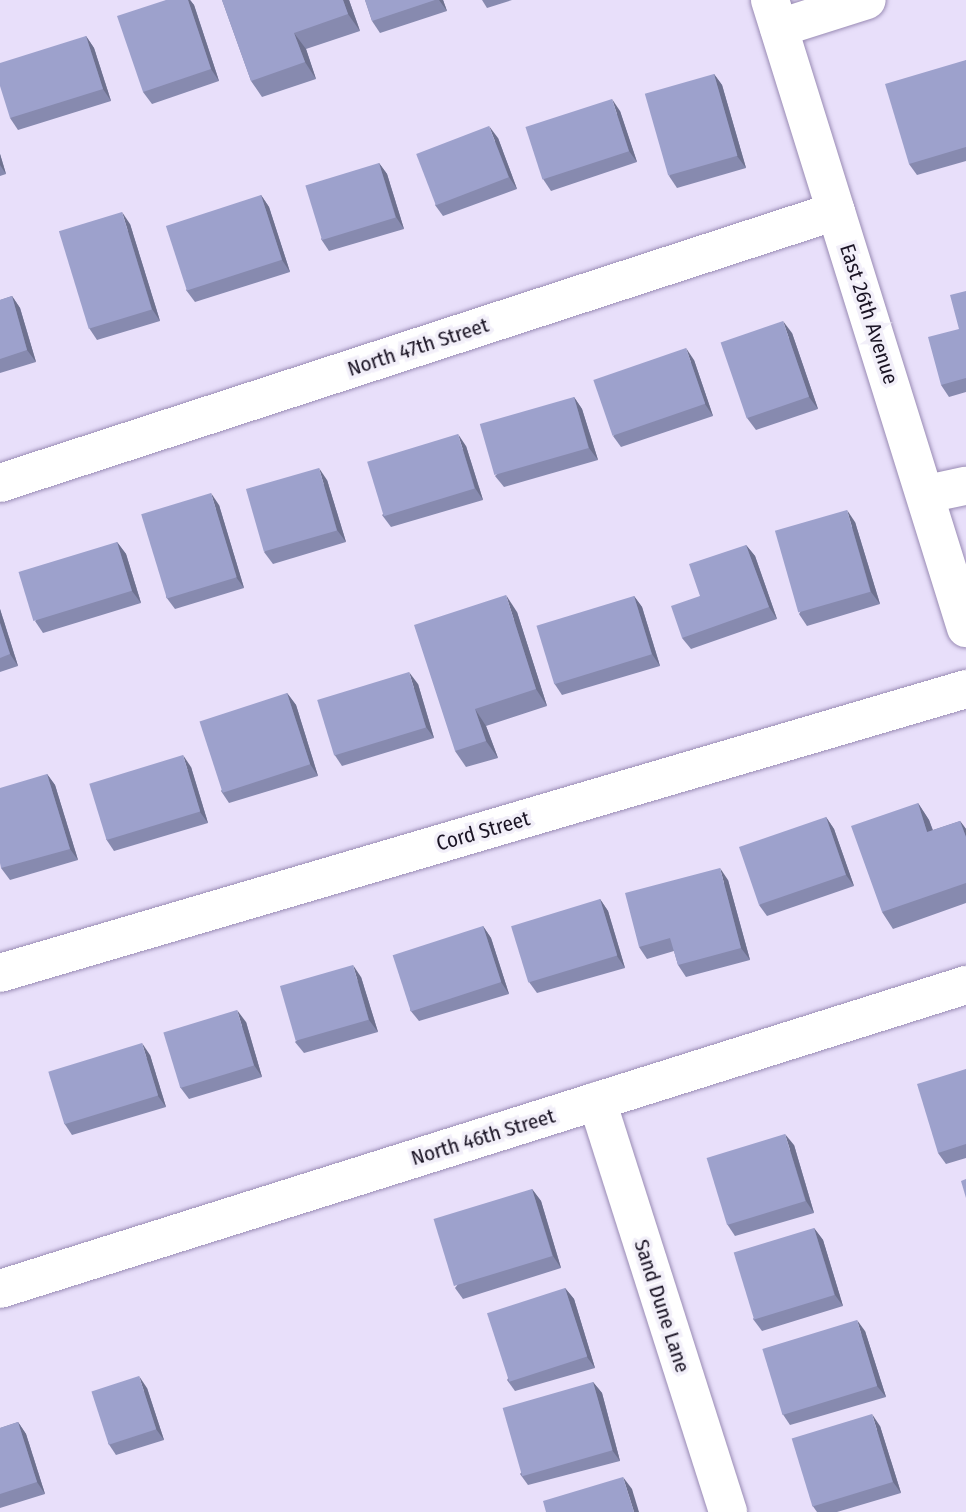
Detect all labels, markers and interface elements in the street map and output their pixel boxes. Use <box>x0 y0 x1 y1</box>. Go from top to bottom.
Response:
street label: East 26th Avenue <box>834 241 904 387</box>
street label: North 47th Street <box>344 312 492 382</box>
street label: Cord Street <box>433 806 533 856</box>
street label: North 46th Street <box>408 1103 558 1171</box>
street label: Sand Dune Lane <box>629 1236 695 1376</box>

